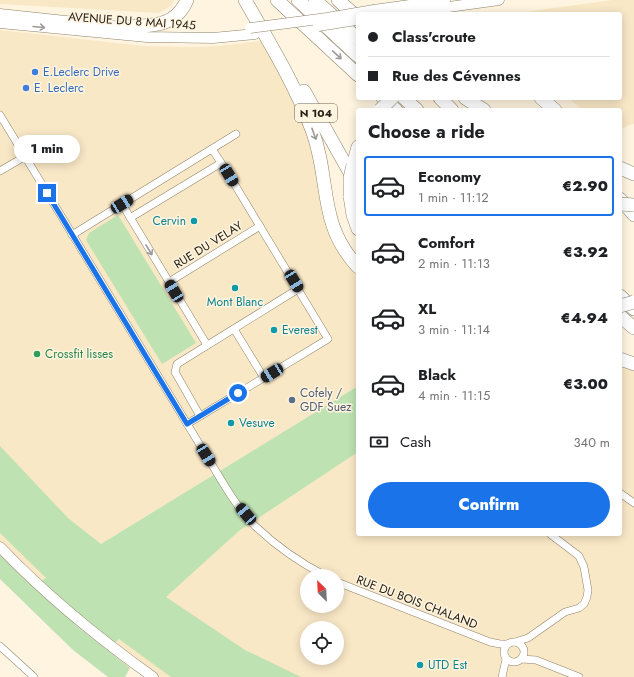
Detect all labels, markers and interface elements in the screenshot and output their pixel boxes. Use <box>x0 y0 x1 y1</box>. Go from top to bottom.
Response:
street label: AVENUE DU 8 MAI 1945 <box>68 8 197 34</box>
one-way arrow <box>32 23 45 30</box>
text: Class'croute <box>392 26 476 48</box>
one-way arrow <box>332 50 342 60</box>
place label: E.Leclerc Drive <box>43 63 119 81</box>
text: Rue des Cévennes <box>392 65 521 87</box>
marker: E.Leclerc Drive <box>30 67 40 77</box>
place label: E. Leclerc <box>34 79 84 97</box>
marker: E. Leclerc <box>21 83 31 93</box>
road number: N 104 <box>295 104 337 122</box>
text: Choose a ride <box>368 119 485 145</box>
one-way arrow <box>310 128 318 140</box>
callout: 1 min <box>14 135 80 163</box>
text: 1 min <box>31 139 63 158</box>
car <box>218 162 240 188</box>
text: Economy <box>418 166 481 188</box>
icon: car <box>370 168 406 204</box>
text: €2.90 <box>562 175 608 197</box>
route end <box>38 184 56 202</box>
text: 1 min · 11:12 <box>418 188 489 207</box>
car <box>109 193 135 215</box>
place label: Cervin <box>152 212 186 230</box>
marker: Cervin <box>189 216 199 226</box>
street label: RUE DU VELAY <box>170 217 246 273</box>
text: Comfort <box>418 232 475 254</box>
icon: car <box>370 234 406 270</box>
text: €3.92 <box>563 241 608 263</box>
one-way arrow <box>146 244 154 256</box>
text: 2 min · 11:13 <box>418 254 490 273</box>
car <box>283 268 305 294</box>
car <box>163 278 185 304</box>
marker: Mont Blanc <box>230 283 240 293</box>
place label: Mont Blanc <box>207 293 263 311</box>
text: XL <box>418 298 436 320</box>
icon: car <box>370 300 406 336</box>
text: €4.94 <box>560 307 608 329</box>
text: 3 min · 11:14 <box>418 320 490 339</box>
place label: Everest <box>282 321 318 339</box>
marker: Everest <box>269 325 279 335</box>
place label: Crossfit lisses <box>45 345 113 363</box>
marker: Crossfit lisses <box>32 349 42 359</box>
car <box>259 362 285 384</box>
text: Black <box>418 364 456 386</box>
icon: car <box>370 366 406 402</box>
text: €3.00 <box>563 373 608 395</box>
route start <box>229 384 247 402</box>
place label: Cofely / GDF Suez <box>300 384 352 416</box>
text: 4 min · 11:15 <box>418 386 490 405</box>
marker: Cofely / GDF Suez <box>287 395 297 405</box>
place label: Vesuve <box>239 414 275 432</box>
marker: Vesuve <box>226 418 236 428</box>
icon: cash <box>368 431 390 453</box>
text: Cash <box>400 431 431 453</box>
text: 340 m <box>573 433 610 452</box>
car <box>195 442 217 468</box>
button: Confirm <box>368 482 610 528</box>
car <box>234 501 258 527</box>
north arrow <box>300 569 344 613</box>
map controls <box>300 569 344 665</box>
street label: RUE DU BOIS CHALAND <box>354 571 480 633</box>
button: locate <box>300 621 344 665</box>
place label: UTD Est <box>428 656 467 674</box>
marker: UTD Est <box>415 660 425 670</box>

